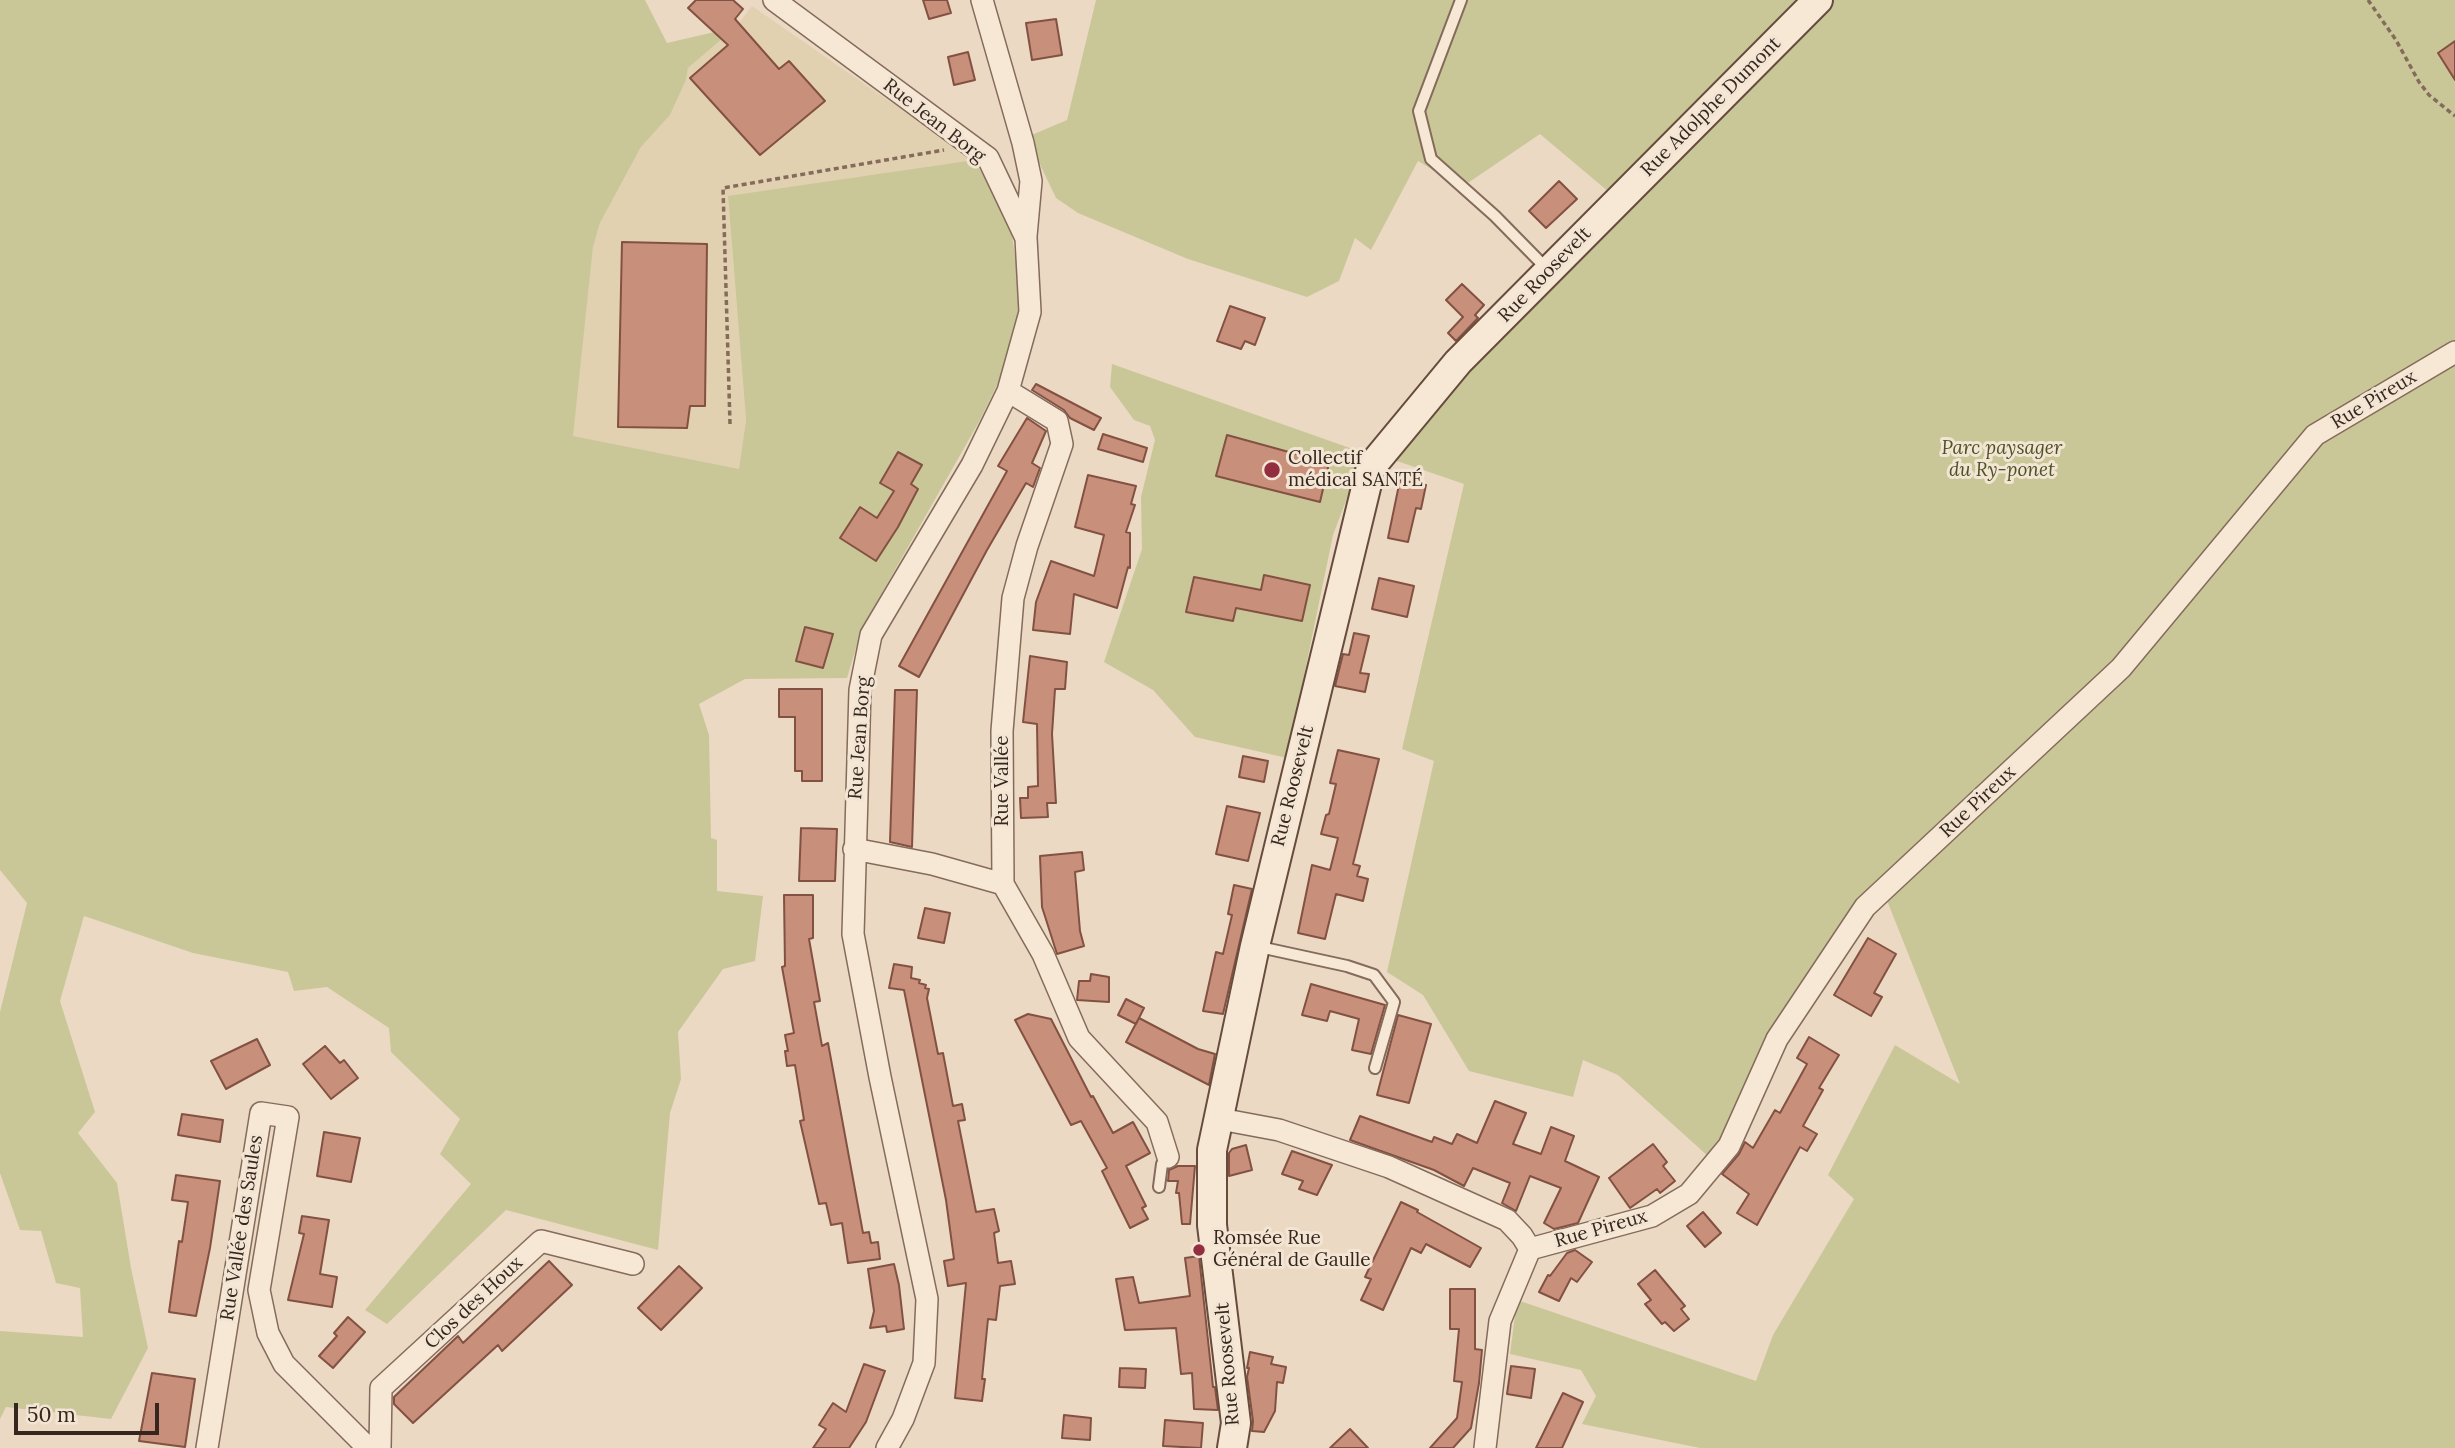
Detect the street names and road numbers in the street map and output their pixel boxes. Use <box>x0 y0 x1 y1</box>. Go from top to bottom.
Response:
street label: Rue Adolphe Dumont <box>1636 32 1786 182</box>
street label: Rue Jean Borg <box>878 74 990 168</box>
street label: Rue Roosevelt <box>1494 223 1596 327</box>
street label: Rue Pireux <box>2327 366 2421 434</box>
street label: Rue Jean Borg <box>844 676 876 800</box>
street label: Rue Roosevelt <box>1267 723 1319 849</box>
street label: Rue Vallée <box>992 735 1014 827</box>
street label: Rue Pireux <box>1935 761 2021 843</box>
street label: Rue Vallée des Saules <box>216 1134 268 1322</box>
street label: Rue Pireux <box>1552 1205 1650 1253</box>
street label: Clos des Houx <box>420 1252 528 1354</box>
street label: Rue Roosevelt <box>1211 1301 1245 1427</box>

